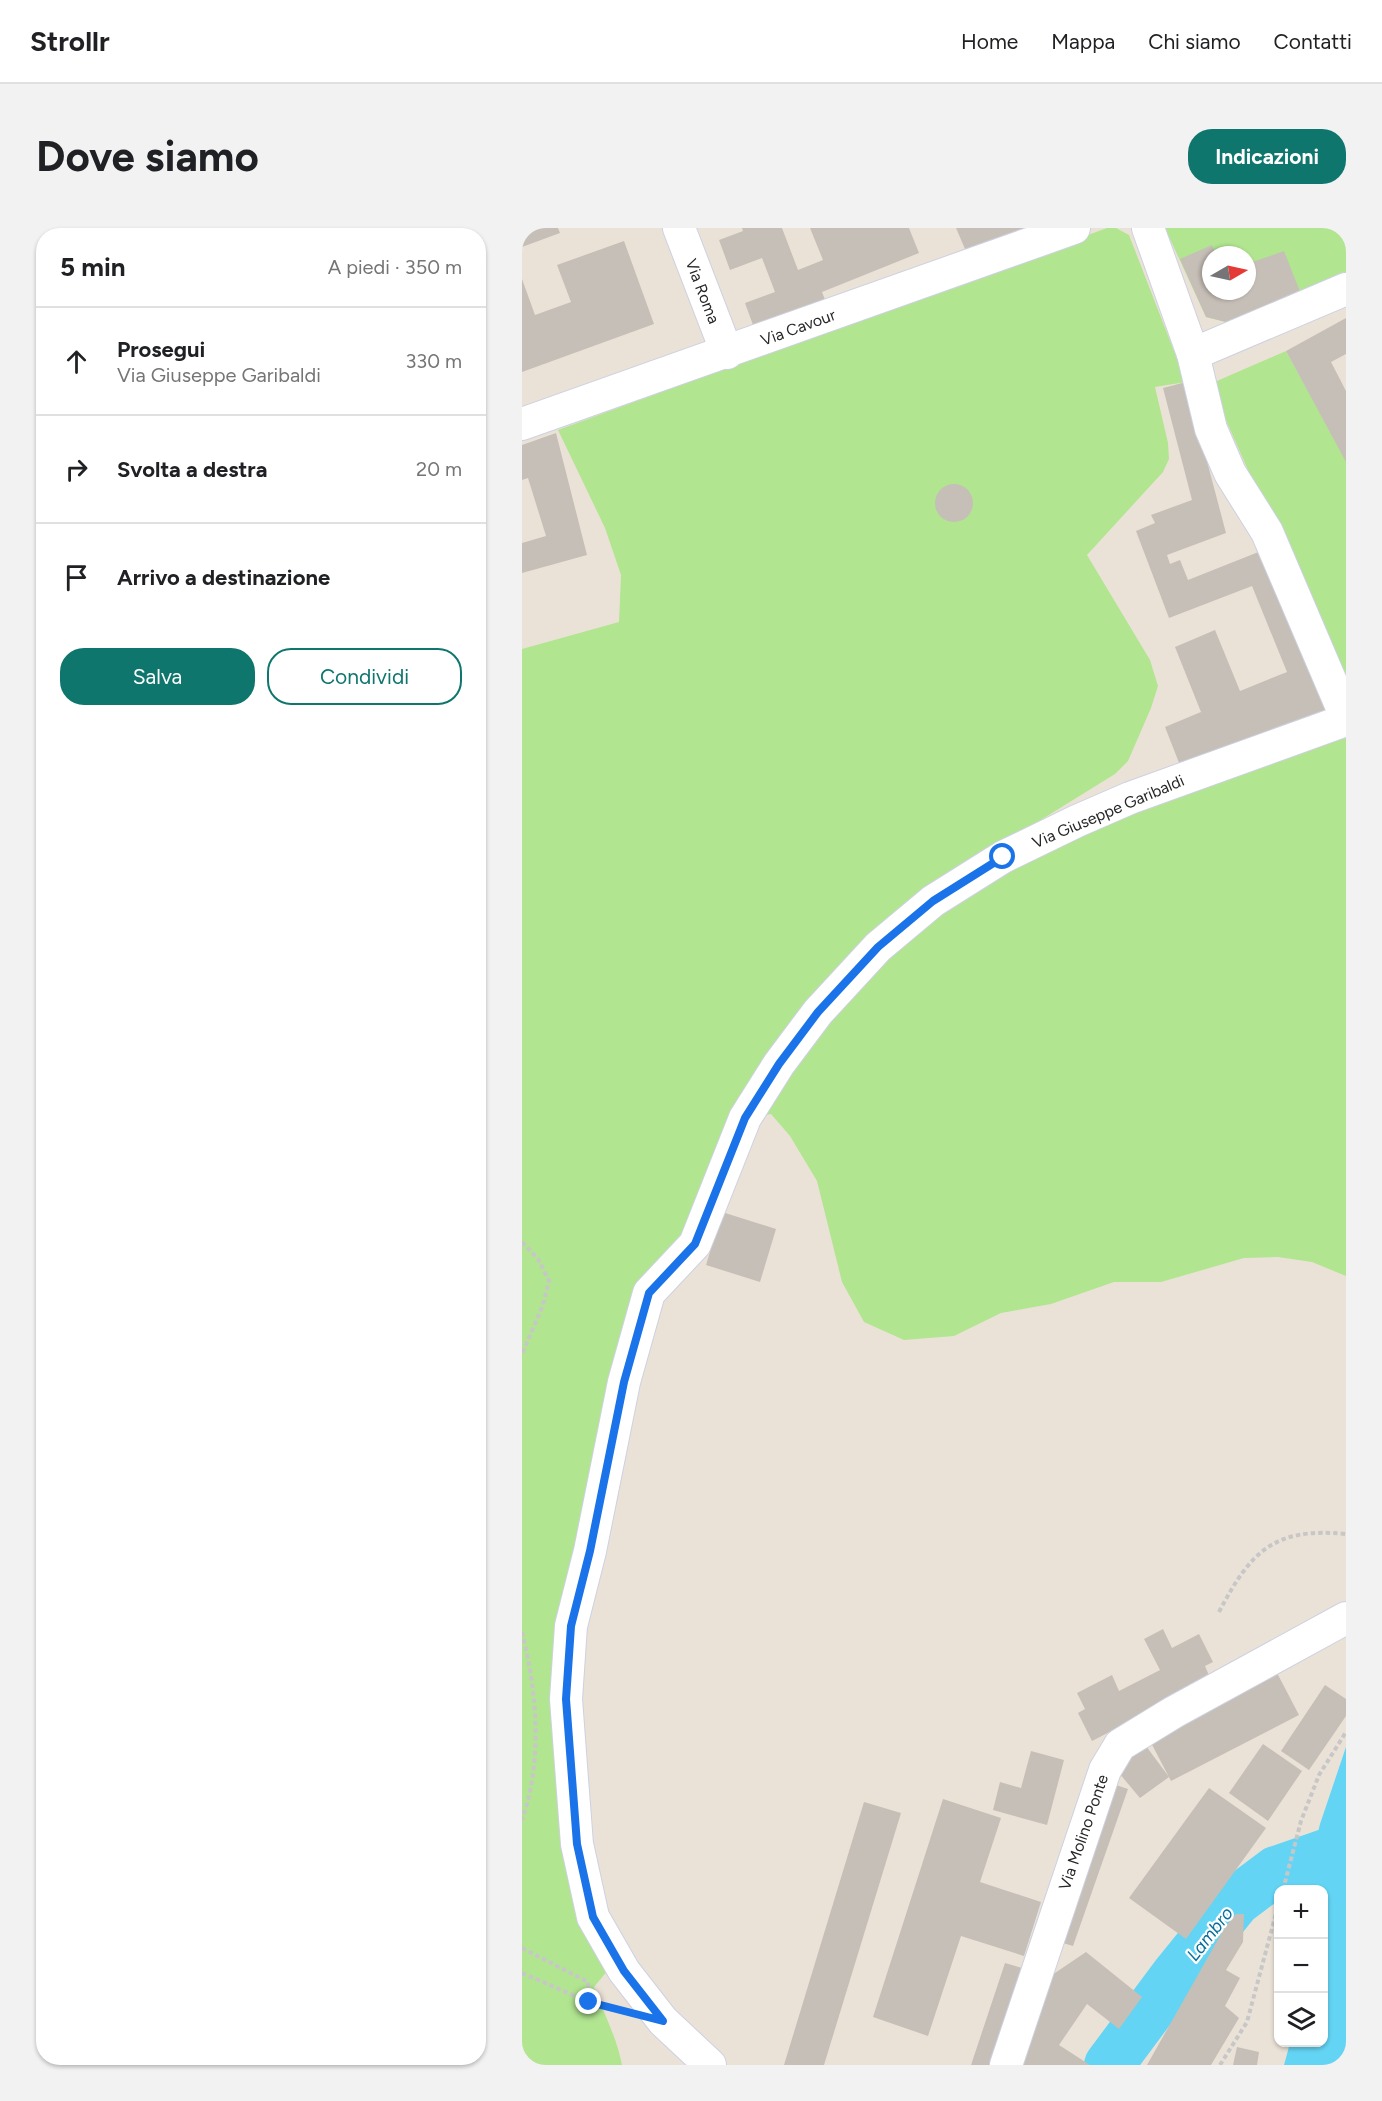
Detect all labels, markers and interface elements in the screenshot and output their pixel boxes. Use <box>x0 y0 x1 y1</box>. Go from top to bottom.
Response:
text: Strollr <box>30 24 110 58</box>
text: Home <box>961 29 1018 54</box>
text: Mappa <box>1051 29 1115 54</box>
text: Chi siamo <box>1148 29 1241 54</box>
text: Contatti <box>1274 29 1352 54</box>
button: Indicazioni <box>1188 129 1346 184</box>
text: Dove siamo <box>36 131 259 182</box>
north arrow <box>1202 246 1256 300</box>
text: 5 min <box>60 251 126 283</box>
text: A piedi · 350 m <box>328 255 462 279</box>
street label: Via Roma <box>681 256 724 326</box>
street label: Via Cavour <box>758 305 839 350</box>
text: Prosegui <box>117 336 205 363</box>
icon: ahead <box>60 345 93 378</box>
text: 330 m <box>405 349 462 373</box>
text: Via Giuseppe Garibaldi <box>117 363 321 387</box>
icon: right <box>60 453 93 486</box>
text: Svolta a destra <box>117 456 267 483</box>
text: 20 m <box>416 457 462 481</box>
icon: arrive <box>60 561 93 594</box>
text: Arrivo a destinazione <box>117 564 330 591</box>
button: Salva <box>60 648 255 705</box>
button: Condividi <box>267 648 462 705</box>
street label: Via Giuseppe Garibaldi <box>1029 771 1187 852</box>
route start <box>989 843 1015 869</box>
street label: Via Molino Ponte <box>1055 1772 1112 1893</box>
map controls <box>1274 1885 1328 2047</box>
button: + <box>1274 1885 1328 1939</box>
water label: Lambro <box>1182 1903 1238 1965</box>
button: − <box>1274 1939 1328 1993</box>
route end <box>575 1988 601 2014</box>
button: layers <box>1274 1993 1328 2047</box>

